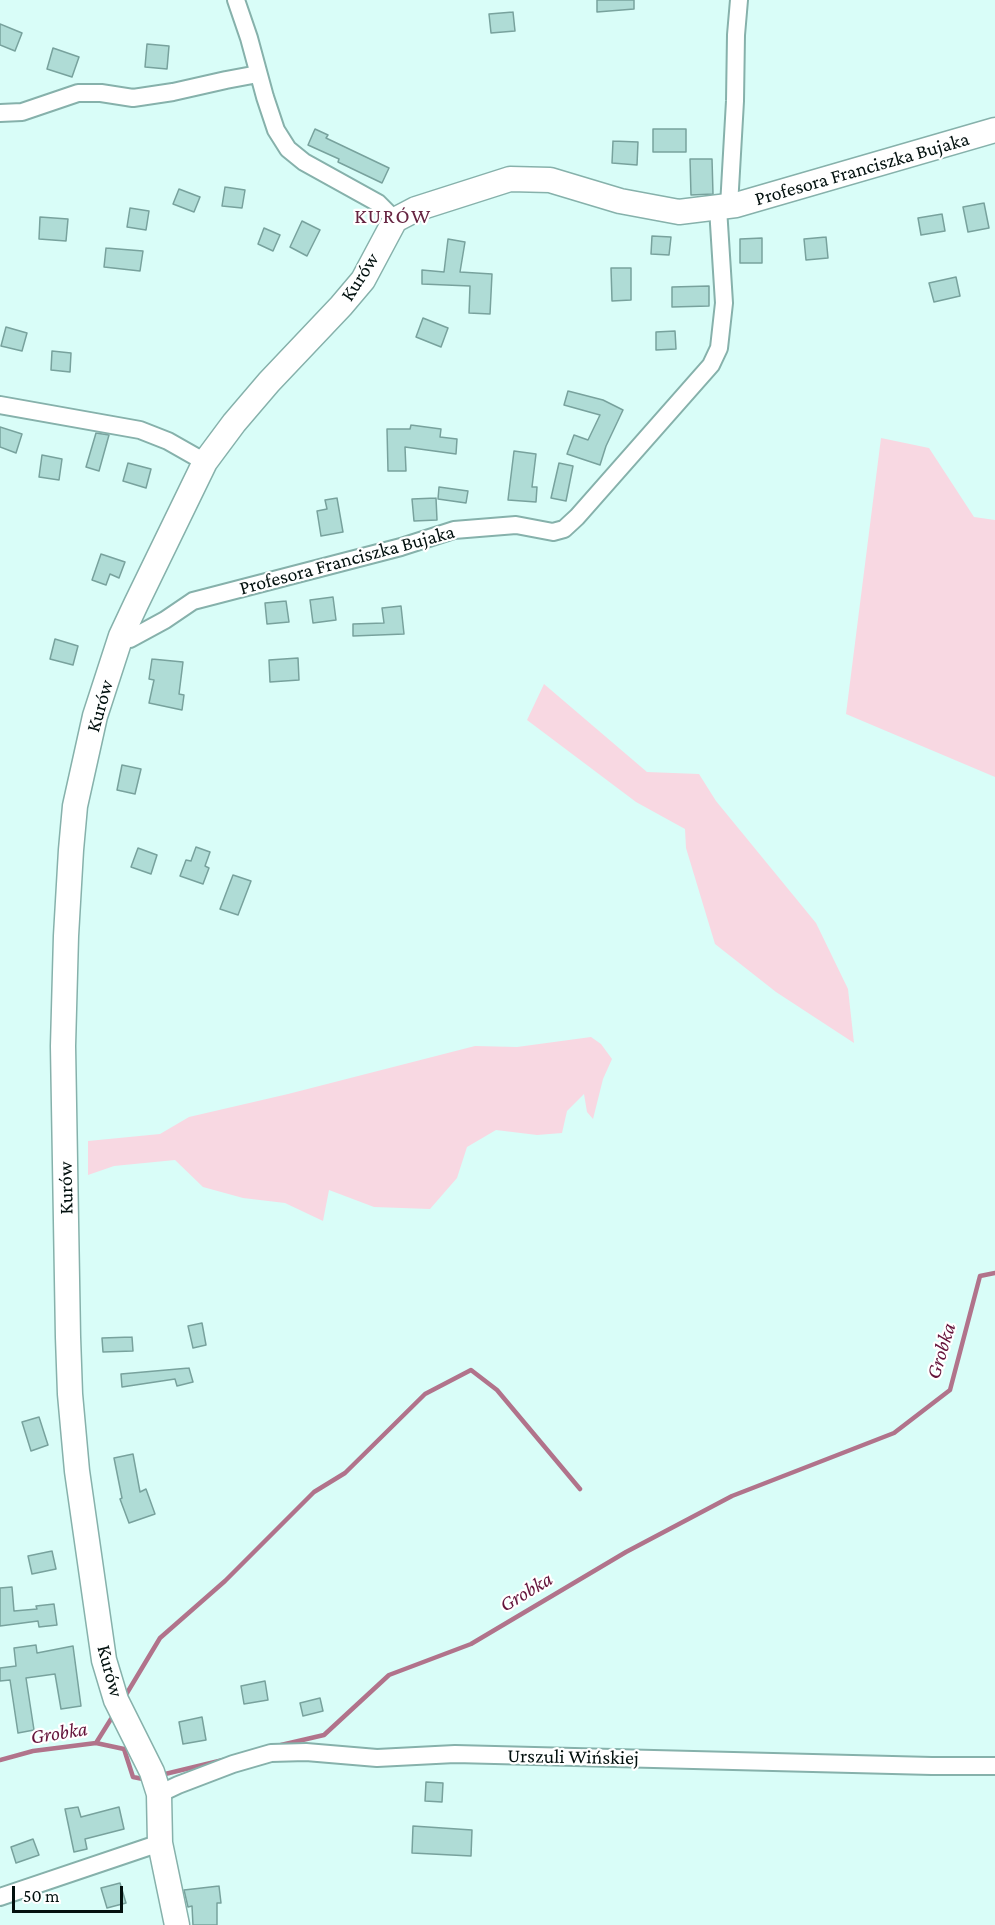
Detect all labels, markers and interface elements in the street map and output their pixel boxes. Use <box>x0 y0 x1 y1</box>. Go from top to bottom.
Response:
street label: Profesora Franciszka Bujaka <box>752 127 972 211</box>
district label: KURÓW <box>354 204 432 230</box>
street label: Kurów <box>335 248 385 306</box>
street label: Profesora Franciszka Bujaka <box>237 520 457 600</box>
street label: Kurów <box>81 677 119 735</box>
street label: Kurów <box>54 1161 78 1215</box>
water label: Grobka <box>921 1320 961 1382</box>
water label: Grobka <box>495 1566 557 1618</box>
street label: Kurów <box>92 1642 128 1700</box>
water label: Grobka <box>29 1716 89 1750</box>
street label: Urszuli Wińskiej <box>507 1744 639 1770</box>
scale bar <box>15 1874 126 1912</box>
text: 50 m <box>23 1886 60 1906</box>

